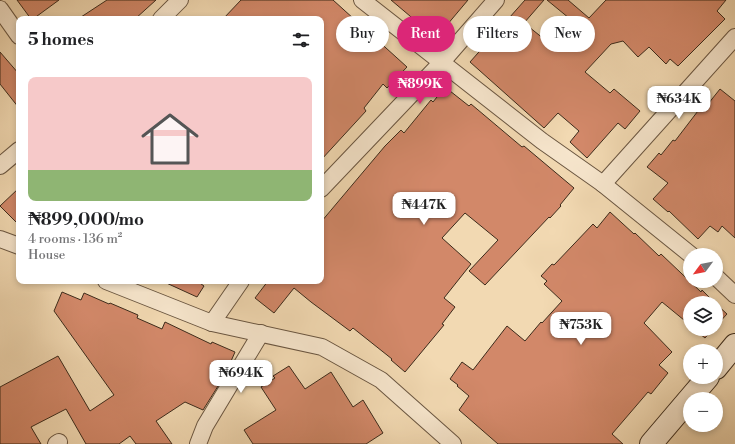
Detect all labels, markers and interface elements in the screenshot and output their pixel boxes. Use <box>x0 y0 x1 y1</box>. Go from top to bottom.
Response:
chip: Buy <box>336 16 389 52</box>
chip: Rent <box>397 16 455 52</box>
chip: Filters <box>463 16 532 52</box>
chip: New <box>540 16 595 52</box>
text: 5 homes <box>28 29 94 51</box>
icon: filters <box>290 29 312 51</box>
pin: ₦899K <box>392 71 448 105</box>
text: ₦899K <box>398 76 442 92</box>
pin: ₦634K <box>651 86 707 120</box>
text: ₦634K <box>656 91 702 107</box>
icon: home <box>134 103 206 175</box>
pin: ₦447K <box>396 192 452 226</box>
text: ₦447K <box>402 197 446 213</box>
text: ₦899,000/mo <box>28 209 144 231</box>
text: 4 rooms · 136 m² <box>28 231 122 247</box>
text: House <box>28 247 65 263</box>
north arrow <box>683 248 723 288</box>
map controls <box>683 248 723 432</box>
button: layers <box>683 296 723 336</box>
pin: ₦753K <box>553 312 609 346</box>
text: ₦753K <box>559 317 603 333</box>
button: + <box>683 344 723 384</box>
pin: ₦694K <box>213 360 269 394</box>
text: ₦694K <box>218 365 264 381</box>
button: − <box>683 392 723 432</box>

